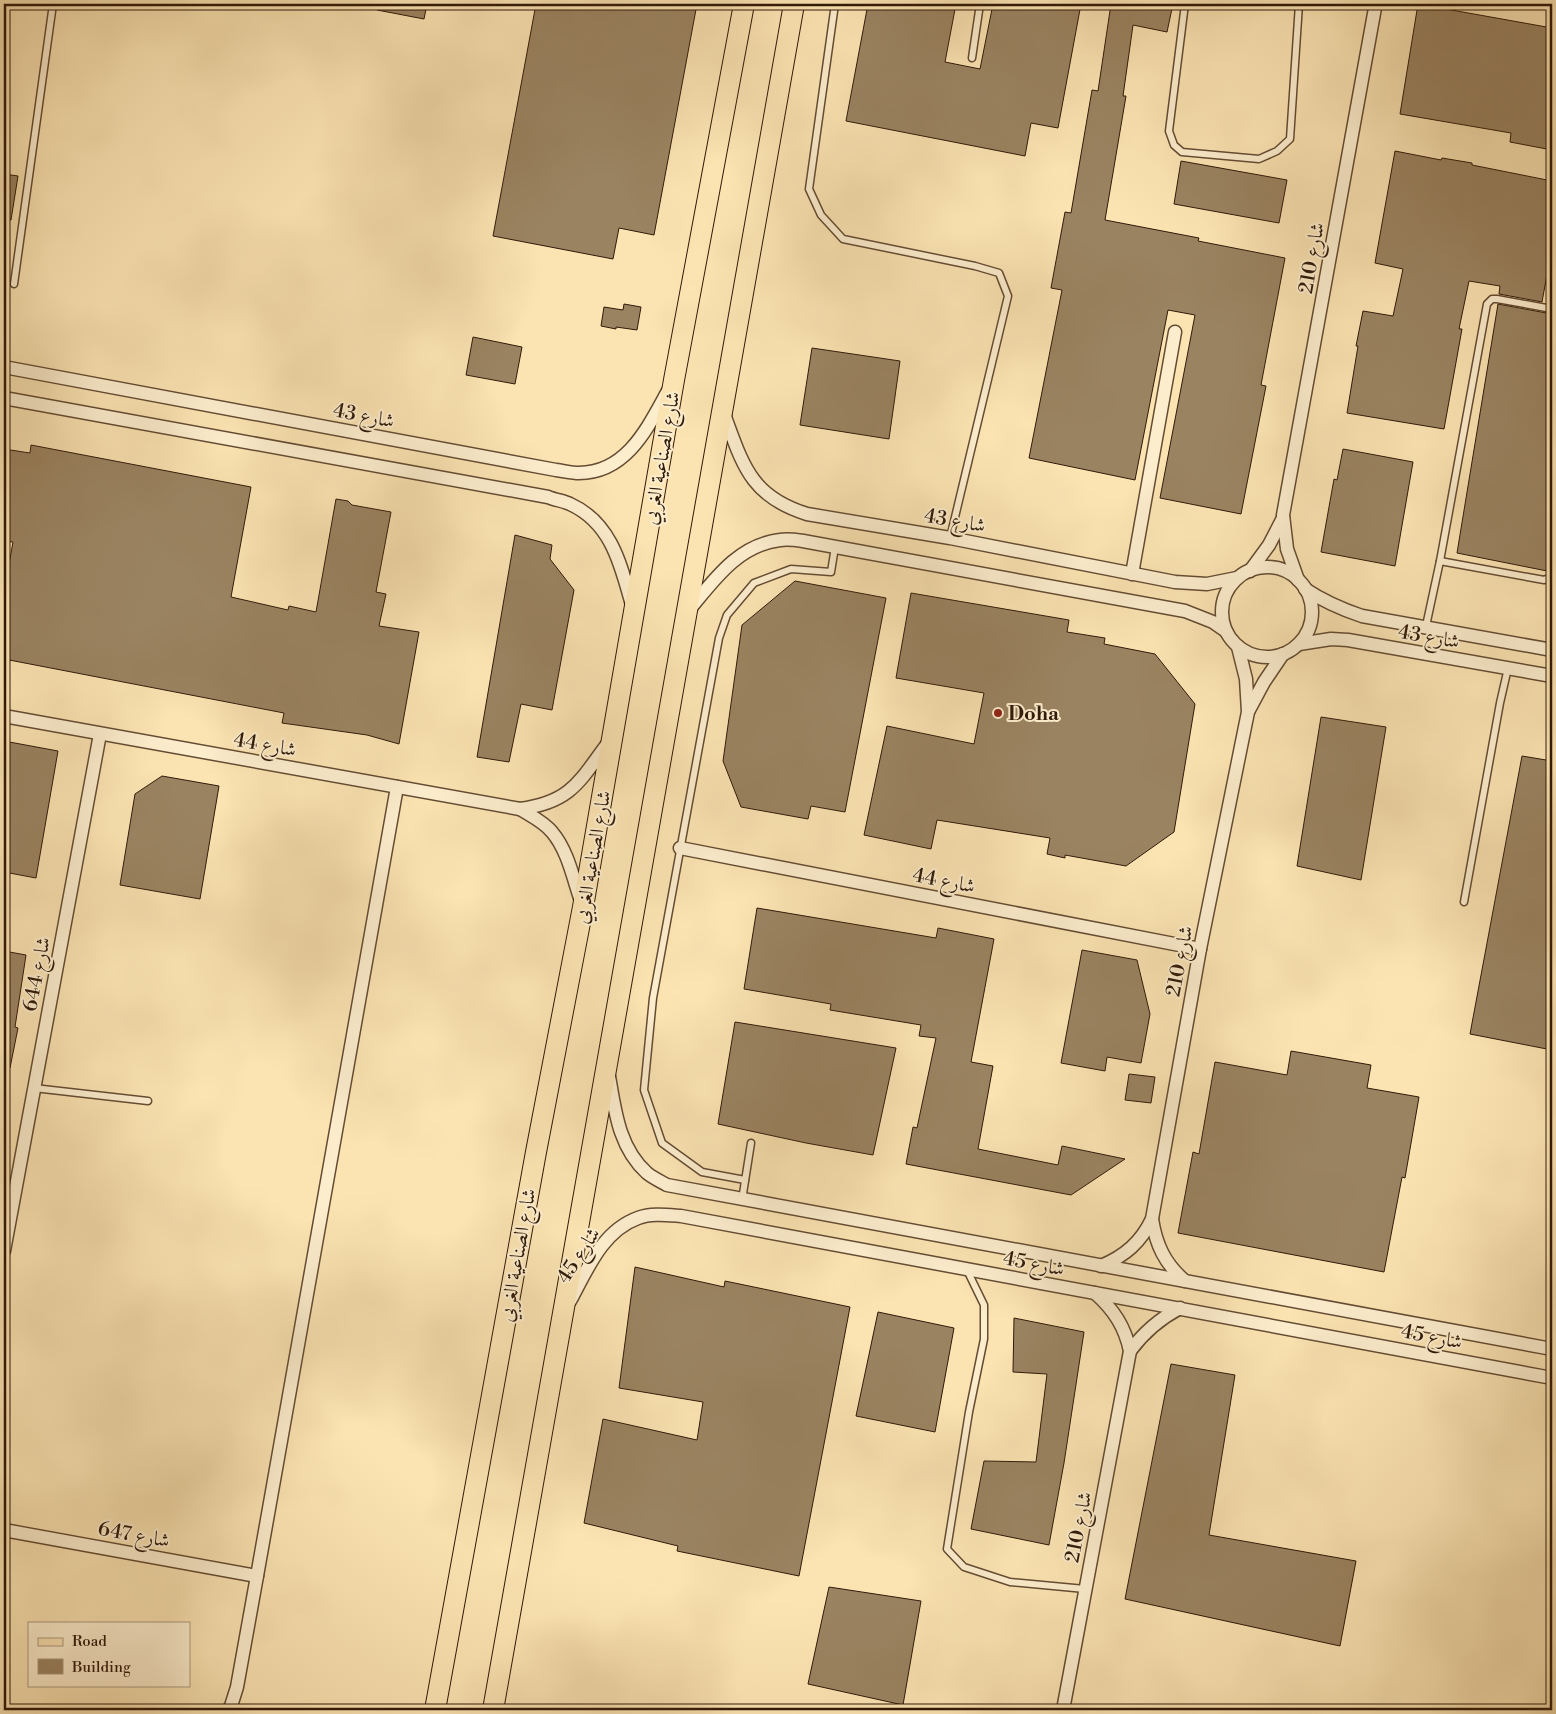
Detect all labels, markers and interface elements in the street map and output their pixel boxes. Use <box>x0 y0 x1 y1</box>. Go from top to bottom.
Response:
street label: شارع 210 <box>1294 221 1335 296</box>
street label: شارع الصناعية الغربي <box>638 390 690 528</box>
street label: شارع 43 <box>330 398 396 439</box>
street label: شارع 43 <box>921 504 987 543</box>
street label: شارع 43 <box>1395 620 1461 659</box>
place label: Doha <box>1008 702 1059 727</box>
marker: Doha <box>992 707 1004 719</box>
street label: شارع 44 <box>231 728 298 767</box>
street label: شارع الصناعية الغربي <box>569 789 621 927</box>
street label: شارع 44 <box>910 863 977 904</box>
street label: شارع 210 <box>1161 924 1204 1000</box>
street label: شارع 644 <box>18 935 61 1015</box>
street label: شارع الصناعية الغربي <box>494 1187 546 1325</box>
street label: شارع 45 <box>552 1223 610 1291</box>
street label: شارع 45 <box>1000 1246 1066 1287</box>
street label: شارع 45 <box>1398 1319 1464 1360</box>
street label: شارع 210 <box>1060 1490 1103 1566</box>
street label: شارع 647 <box>95 1517 172 1558</box>
legend <box>28 1622 190 1686</box>
text: Road <box>72 1632 107 1651</box>
text: Building <box>71 1658 131 1677</box>

